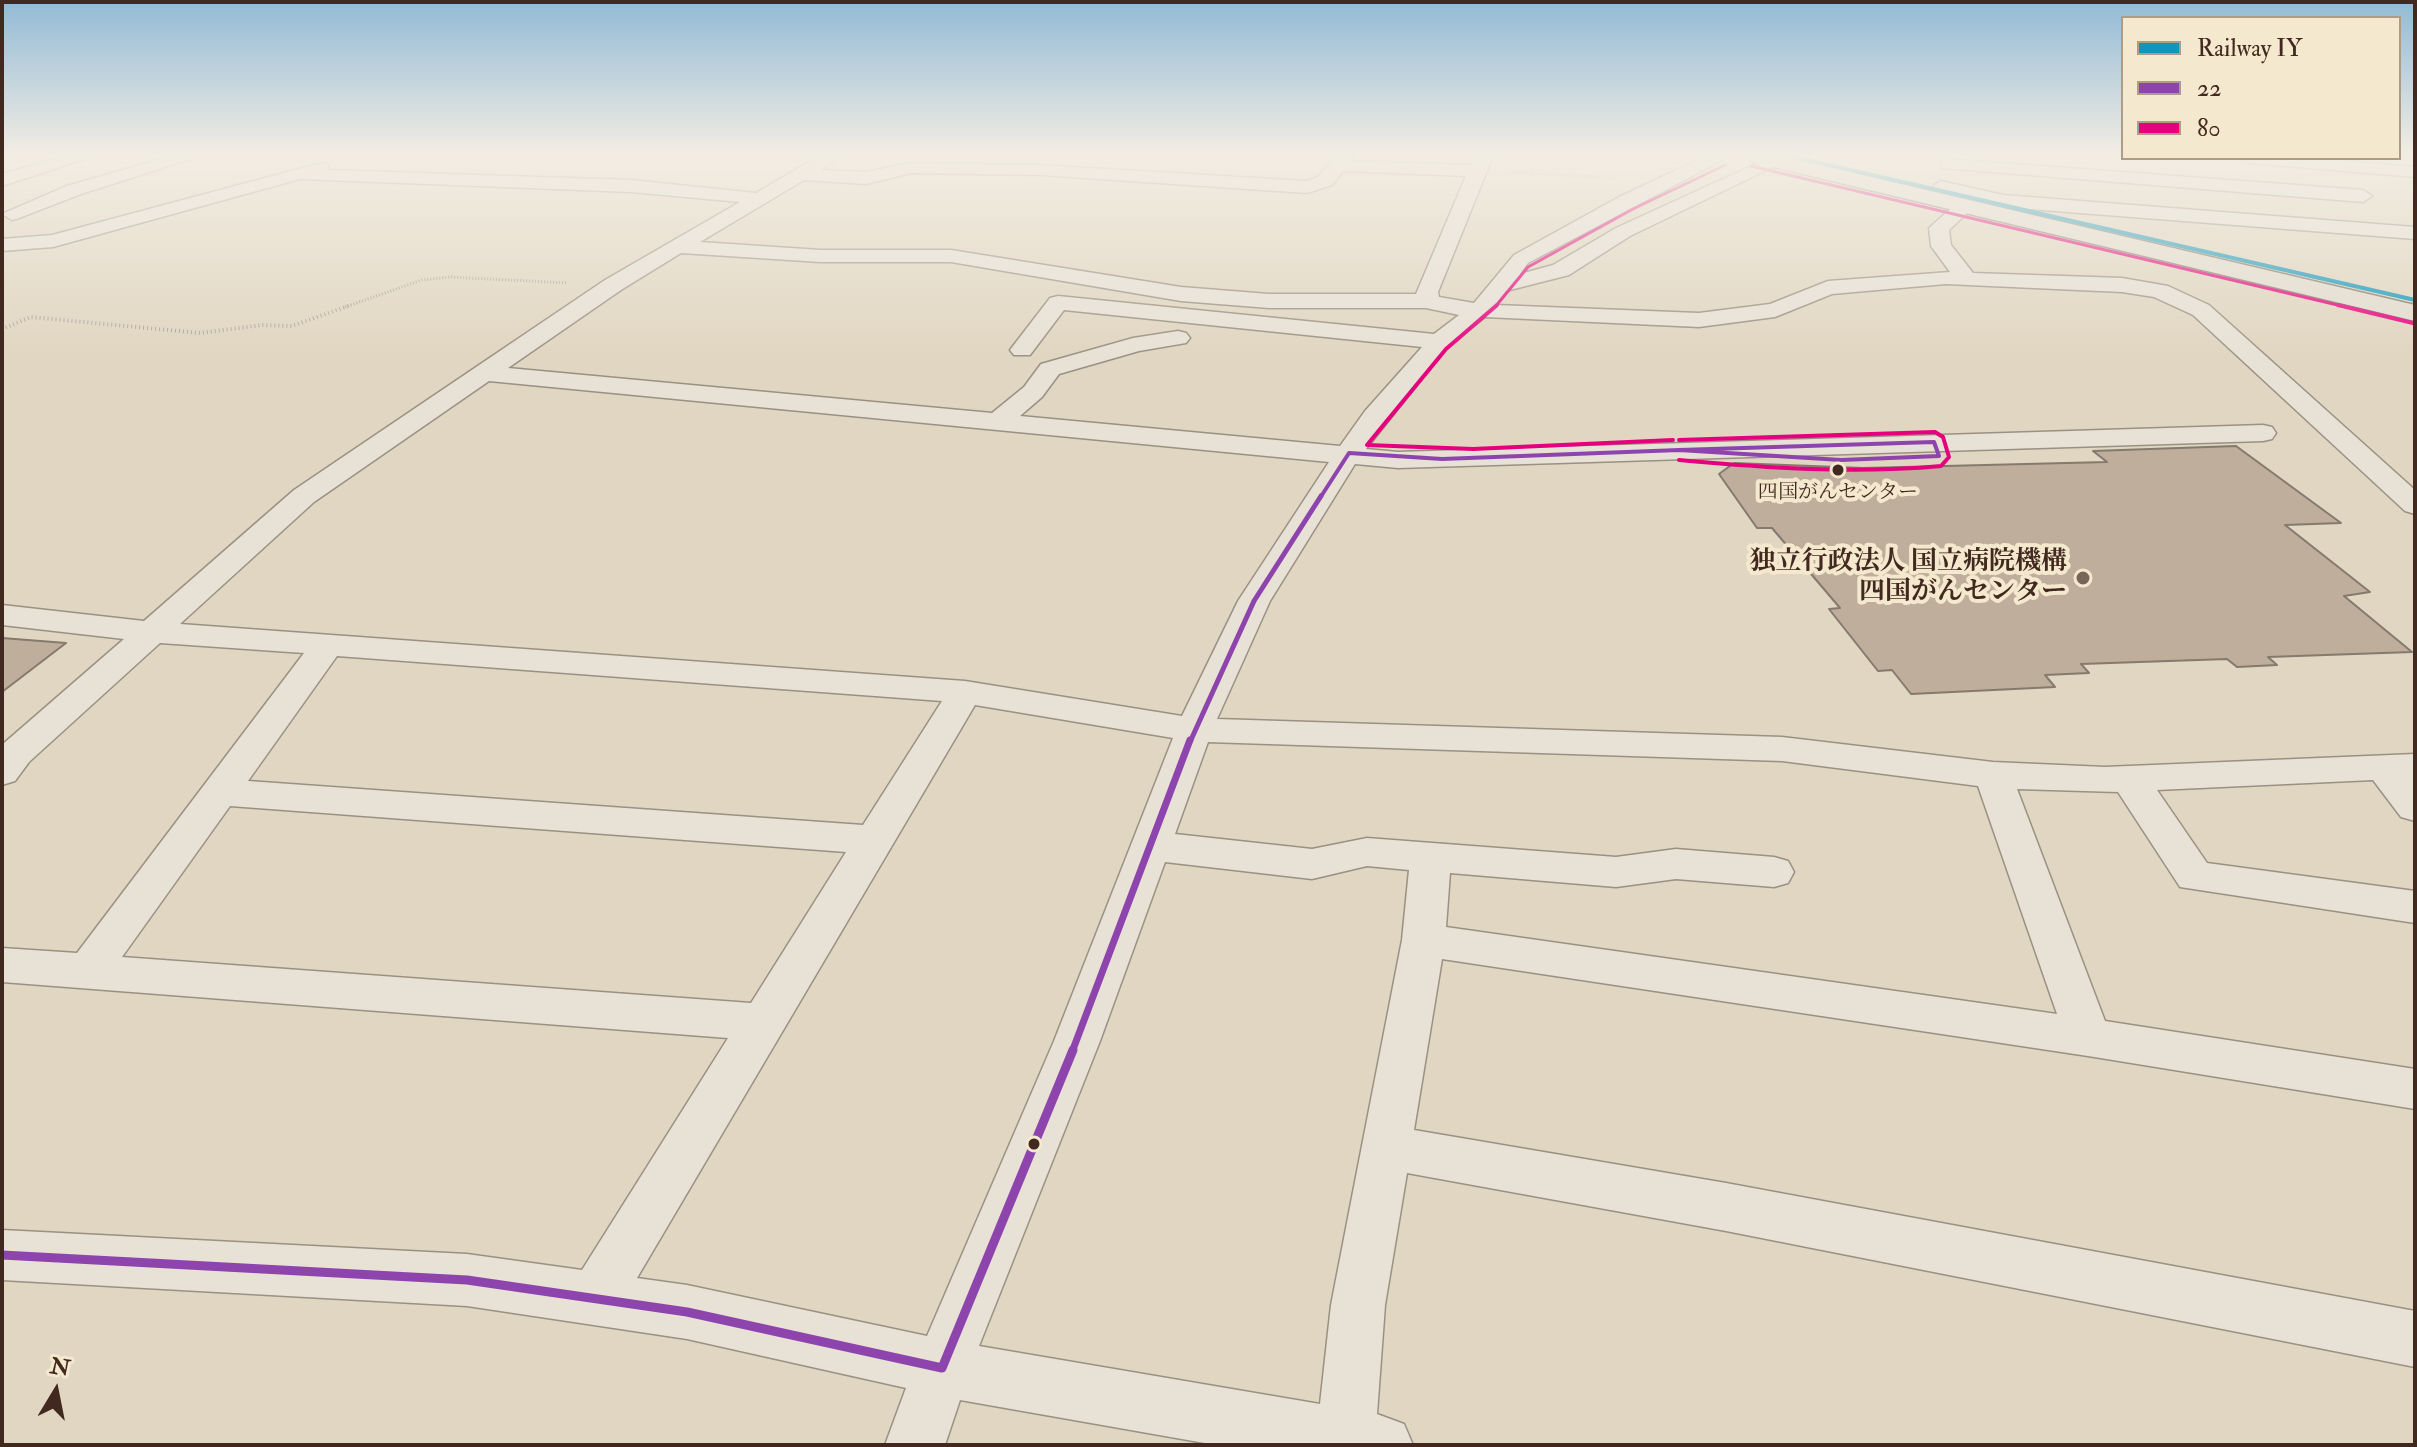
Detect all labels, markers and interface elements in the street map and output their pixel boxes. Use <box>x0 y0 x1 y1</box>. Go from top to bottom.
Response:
legend <box>2121 16 2401 160</box>
text: Railway IY <box>2197 33 2303 64</box>
text: 22 <box>2197 73 2221 104</box>
text: 80 <box>2197 113 2221 144</box>
marker: 四国がんセンター <box>1830 462 1846 478</box>
place label: 四国がんセンター <box>1758 482 1918 506</box>
place label: 独立行政法人 国立病院機構 四国がんセンター <box>1750 547 2067 608</box>
marker: 独立行政法人 国立病院機構 四国がんセンター <box>2074 569 2092 587</box>
unlabelled marker <box>1026 1136 1042 1152</box>
north arrow <box>16 1351 96 1431</box>
text: N <box>48 1352 72 1383</box>

